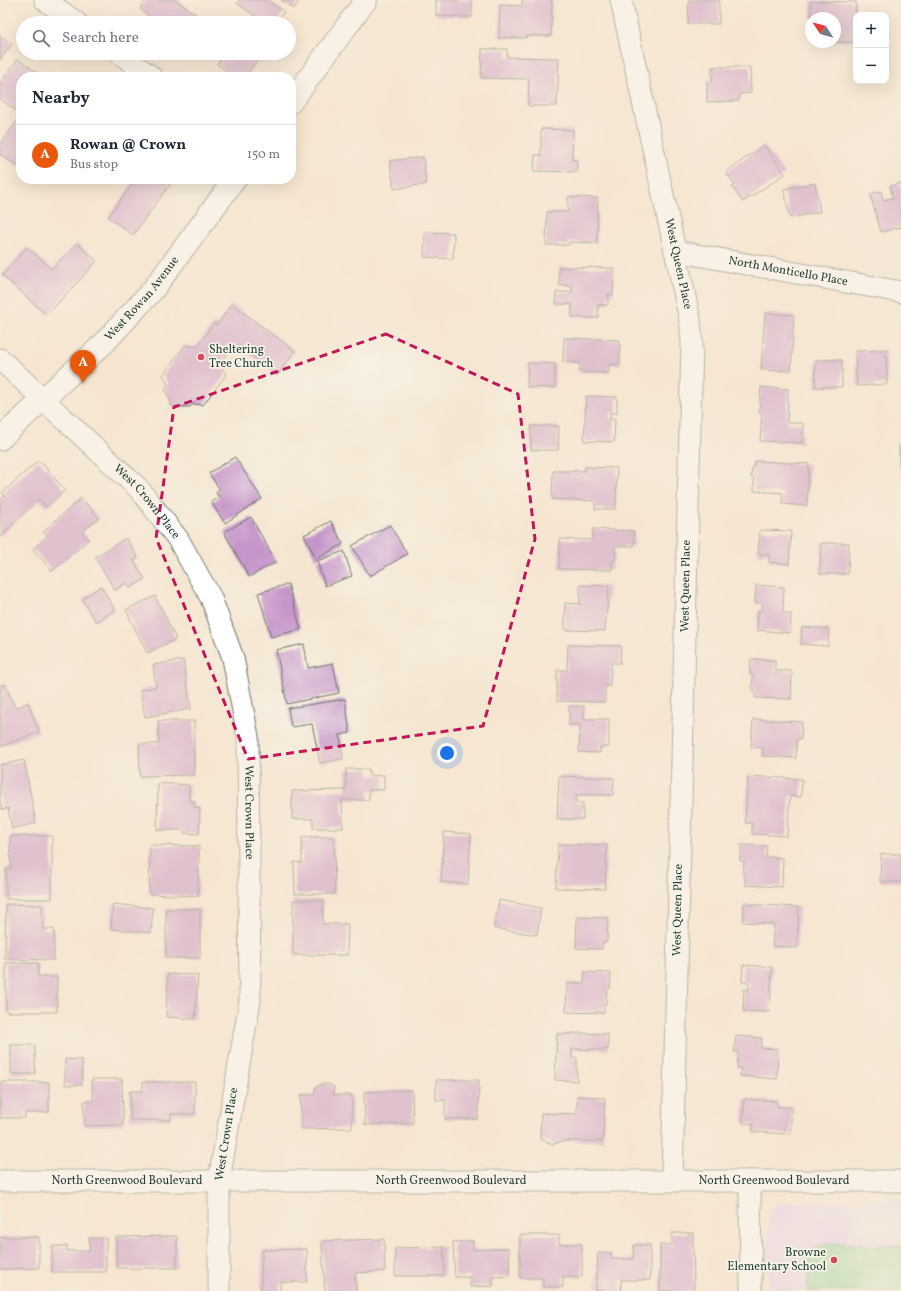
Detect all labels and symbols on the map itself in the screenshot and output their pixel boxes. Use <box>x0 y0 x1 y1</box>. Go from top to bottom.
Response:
north arrow <box>805 12 841 48</box>
street label: West Queen Place <box>660 217 696 311</box>
street label: West Rowan Avenue <box>101 253 183 345</box>
street label: North Monticello Place <box>727 253 849 290</box>
place label: Sheltering Tree Church <box>209 342 273 372</box>
pin: A <box>70 350 96 383</box>
marker: Sheltering Tree Church <box>196 352 206 362</box>
street label: West Crown Place <box>110 461 183 543</box>
street label: West Queen Place <box>677 539 695 632</box>
your location <box>437 743 457 763</box>
street label: West Crown Place <box>240 765 257 860</box>
street label: West Queen Place <box>669 863 687 956</box>
street label: West Crown Place <box>212 1086 242 1182</box>
street label: North Greenwood Boulevard <box>51 1173 203 1189</box>
street label: North Greenwood Boulevard <box>375 1173 527 1189</box>
street label: North Greenwood Boulevard <box>698 1173 850 1189</box>
place label: Browne Elementary School <box>727 1245 826 1275</box>
marker: Browne Elementary School <box>829 1255 839 1265</box>

